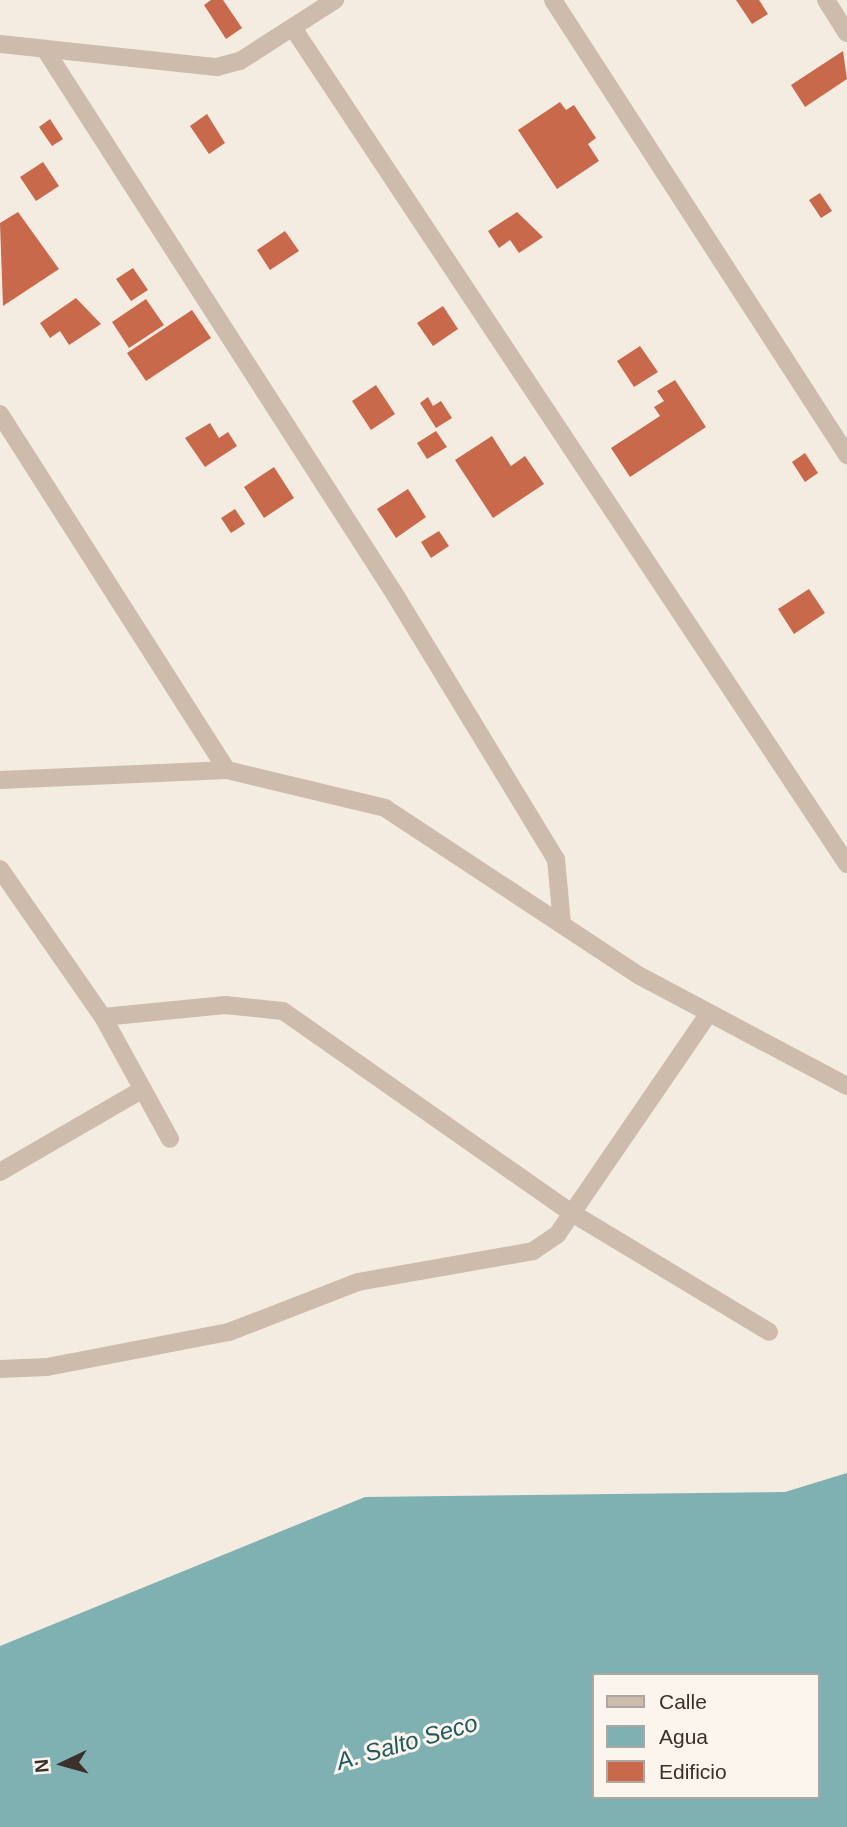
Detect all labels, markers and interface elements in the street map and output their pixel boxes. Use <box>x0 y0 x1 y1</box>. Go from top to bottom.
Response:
legend <box>592 1673 819 1799</box>
text: Calle <box>659 1690 707 1713</box>
water label: A. Salto Seco <box>333 1708 481 1776</box>
text: Agua <box>659 1725 708 1748</box>
north arrow <box>28 1729 98 1799</box>
text: N <box>31 1758 53 1774</box>
text: Edificio <box>659 1760 727 1783</box>

